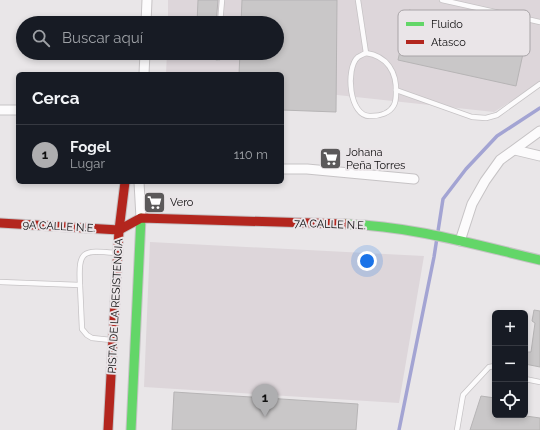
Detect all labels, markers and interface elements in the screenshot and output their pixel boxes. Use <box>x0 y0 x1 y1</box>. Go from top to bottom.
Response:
legend <box>398 10 530 56</box>
search box <box>16 16 284 60</box>
text: Fluido <box>431 18 463 31</box>
icon: search <box>30 27 52 49</box>
text: Buscar aquí <box>62 29 143 47</box>
text: Atasco <box>431 36 466 49</box>
text: Cerca <box>32 88 80 108</box>
text: Fogel <box>70 138 111 156</box>
supermarket icon: Johana Peña Torres <box>317 145 343 171</box>
place label: Johana Peña Torres <box>346 146 405 172</box>
text: 1 <box>42 147 48 162</box>
text: 110 m <box>234 147 268 162</box>
text: Lugar <box>70 156 105 171</box>
supermarket icon: Vero <box>142 189 168 215</box>
place label: Vero <box>170 196 194 209</box>
street label: 7A CALLE N.E. <box>294 217 366 232</box>
street label: 9A CALLE N.E. <box>22 218 96 235</box>
street label: PISTA DE LA RESISTENCIA <box>105 238 126 374</box>
your location <box>357 251 377 271</box>
map controls <box>492 310 528 418</box>
button: + <box>492 310 528 346</box>
button: − <box>492 346 528 382</box>
button: locate <box>492 382 528 418</box>
pin: 1 <box>252 384 278 417</box>

